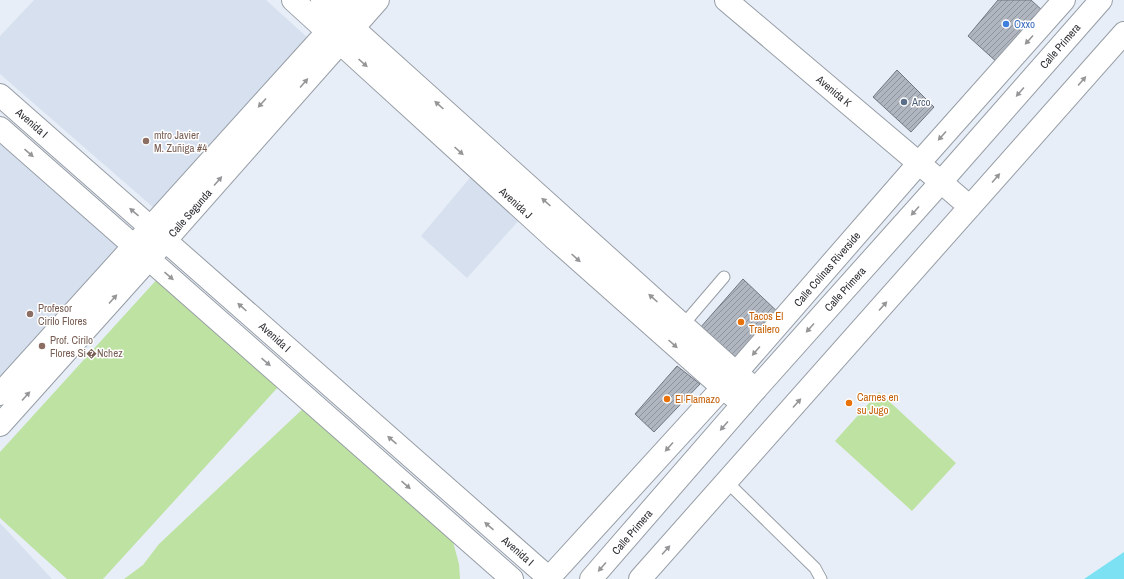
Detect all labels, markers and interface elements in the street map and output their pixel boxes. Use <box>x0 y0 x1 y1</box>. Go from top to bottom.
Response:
place label: Oxxo <box>1014 17 1035 31</box>
marker: Oxxo <box>1001 19 1011 29</box>
street label: Calle Primera <box>1037 21 1083 71</box>
one-way arrow <box>1025 35 1034 44</box>
one-way arrow <box>358 59 368 68</box>
street label: Avenida K <box>813 72 854 110</box>
one-way arrow <box>1078 75 1087 86</box>
one-way arrow <box>300 78 309 89</box>
one-way arrow <box>1015 87 1024 98</box>
place label: Arco <box>911 95 931 109</box>
one-way arrow <box>258 97 267 108</box>
marker: Arco <box>899 97 909 107</box>
one-way arrow <box>434 101 445 110</box>
street label: Avenida I <box>12 105 51 141</box>
place label: mtro Javier M. Zuñiga #4 <box>154 128 207 155</box>
one-way arrow <box>938 131 947 142</box>
marker: mtro Javier M. Zuñiga #4 <box>141 136 151 146</box>
one-way arrow <box>454 146 464 156</box>
one-way arrow <box>24 149 35 158</box>
one-way arrow <box>992 173 1001 183</box>
one-way arrow <box>214 176 223 186</box>
street label: Avenida J <box>496 184 536 222</box>
street label: Calle Segunda <box>165 186 215 240</box>
one-way arrow <box>541 197 551 206</box>
one-way arrow <box>911 205 920 216</box>
one-way arrow <box>128 208 139 217</box>
street label: Calle Colinas Riverside <box>791 229 863 309</box>
one-way arrow <box>571 253 581 262</box>
street label: Calle Primera <box>821 264 869 314</box>
one-way arrow <box>164 272 174 281</box>
one-way arrow <box>109 294 118 304</box>
one-way arrow <box>648 294 658 303</box>
place label: Profesor Cirilo Flores <box>38 301 88 328</box>
one-way arrow <box>878 301 887 311</box>
one-way arrow <box>237 303 247 312</box>
marker: Profesor Cirilo Flores <box>25 309 35 319</box>
place label: Tacos El Trailero <box>749 309 783 336</box>
marker: Tacos El Trailero <box>736 317 746 327</box>
street label: Avenida I <box>255 318 294 355</box>
one-way arrow <box>806 324 815 333</box>
place label: Prof. Cirilo Flores Si�Nchez <box>50 333 123 360</box>
one-way arrow <box>668 339 679 348</box>
marker: Prof. Cirilo Flores Si�Nchez <box>37 341 47 351</box>
one-way arrow <box>751 345 760 356</box>
one-way arrow <box>261 358 272 367</box>
place label: Carnes en su Jugo <box>857 390 899 417</box>
one-way arrow <box>21 391 30 400</box>
place label: El Flamazo <box>675 392 720 406</box>
marker: El Flamazo <box>662 394 672 404</box>
one-way arrow <box>792 398 801 408</box>
marker: Carnes en su Jugo <box>844 398 854 408</box>
one-way arrow <box>719 421 728 431</box>
one-way arrow <box>386 435 397 444</box>
one-way arrow <box>664 442 673 452</box>
one-way arrow <box>401 481 411 490</box>
street label: Calle Primera <box>609 507 655 557</box>
one-way arrow <box>484 521 495 530</box>
street label: Avenida I <box>498 533 537 569</box>
one-way arrow <box>662 545 671 555</box>
one-way arrow <box>598 562 607 571</box>

